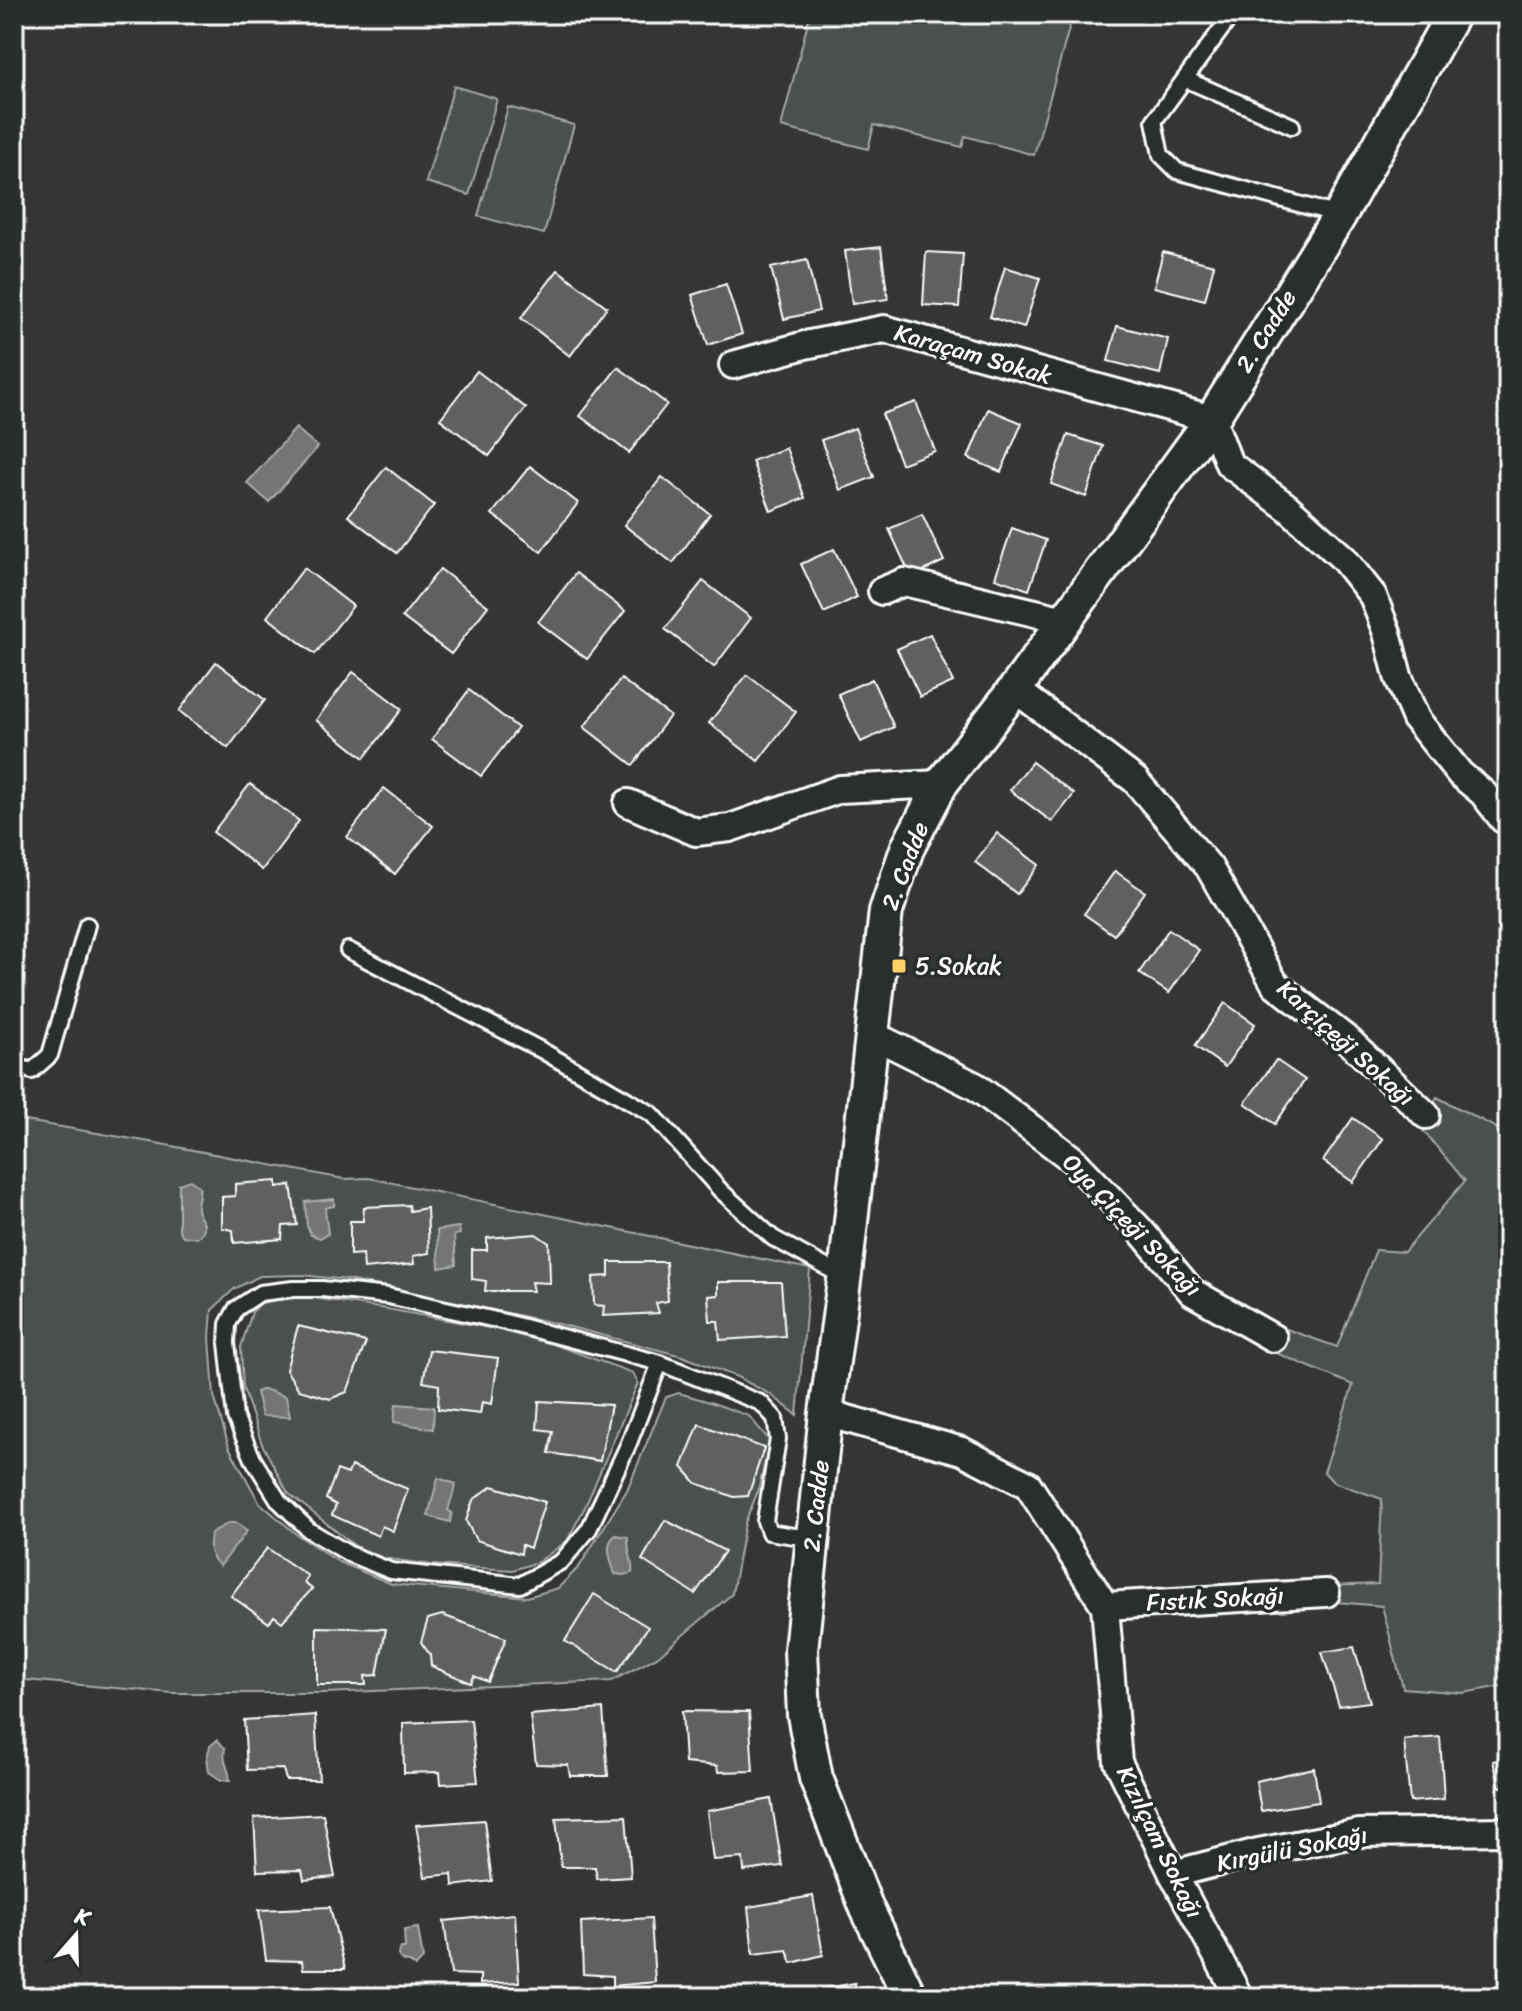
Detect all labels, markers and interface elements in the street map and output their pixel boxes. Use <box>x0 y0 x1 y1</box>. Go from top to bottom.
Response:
street label: 2. Cadde <box>1224 281 1308 381</box>
street label: Karaçam Sokak <box>889 311 1057 397</box>
street label: 2. Cadde <box>869 816 941 916</box>
place label: 5.Sokak <box>915 945 1002 987</box>
marker: 5.Sokak <box>890 957 908 975</box>
street label: Karçiçeği Sokağı <box>1267 969 1425 1117</box>
street label: Oya Çiçeği Sokağı <box>1052 1143 1212 1307</box>
street label: 2. Cadde <box>790 1458 842 1554</box>
street label: Fıstık Sokağı <box>1145 1574 1285 1624</box>
street label: Kızılçam Sokağı <box>1105 1758 1215 1926</box>
street label: Kırgülü Sokağı <box>1213 1814 1371 1884</box>
north arrow <box>36 1895 116 1975</box>
text: K <box>69 1896 97 1938</box>

